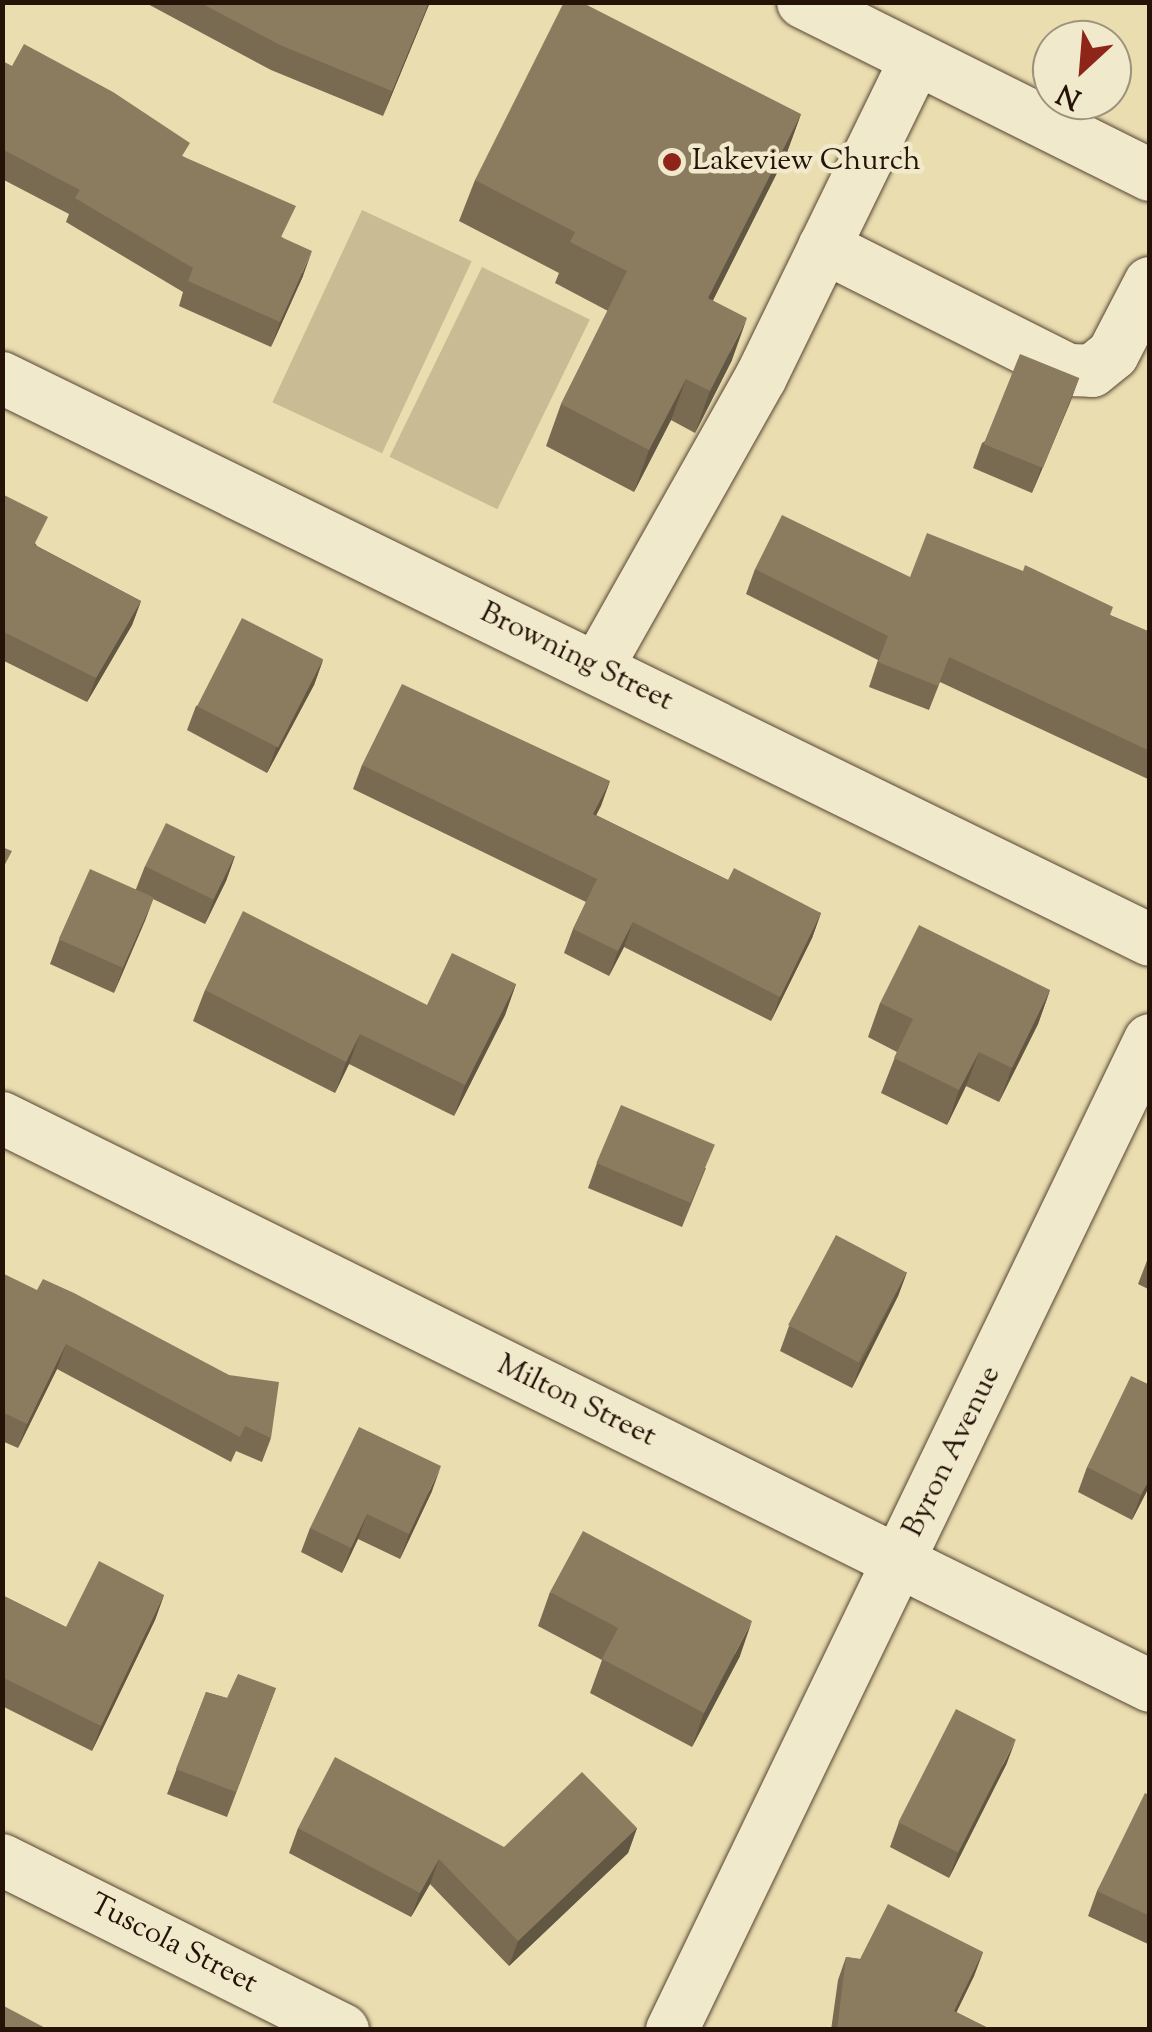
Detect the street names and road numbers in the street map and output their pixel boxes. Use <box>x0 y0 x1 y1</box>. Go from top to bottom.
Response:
street label: Browning Street <box>474 596 678 720</box>
street label: Milton Street <box>491 1348 661 1456</box>
street label: Byron Avenue <box>896 1361 1010 1543</box>
street label: Tuscola Street <box>83 1887 263 2003</box>

